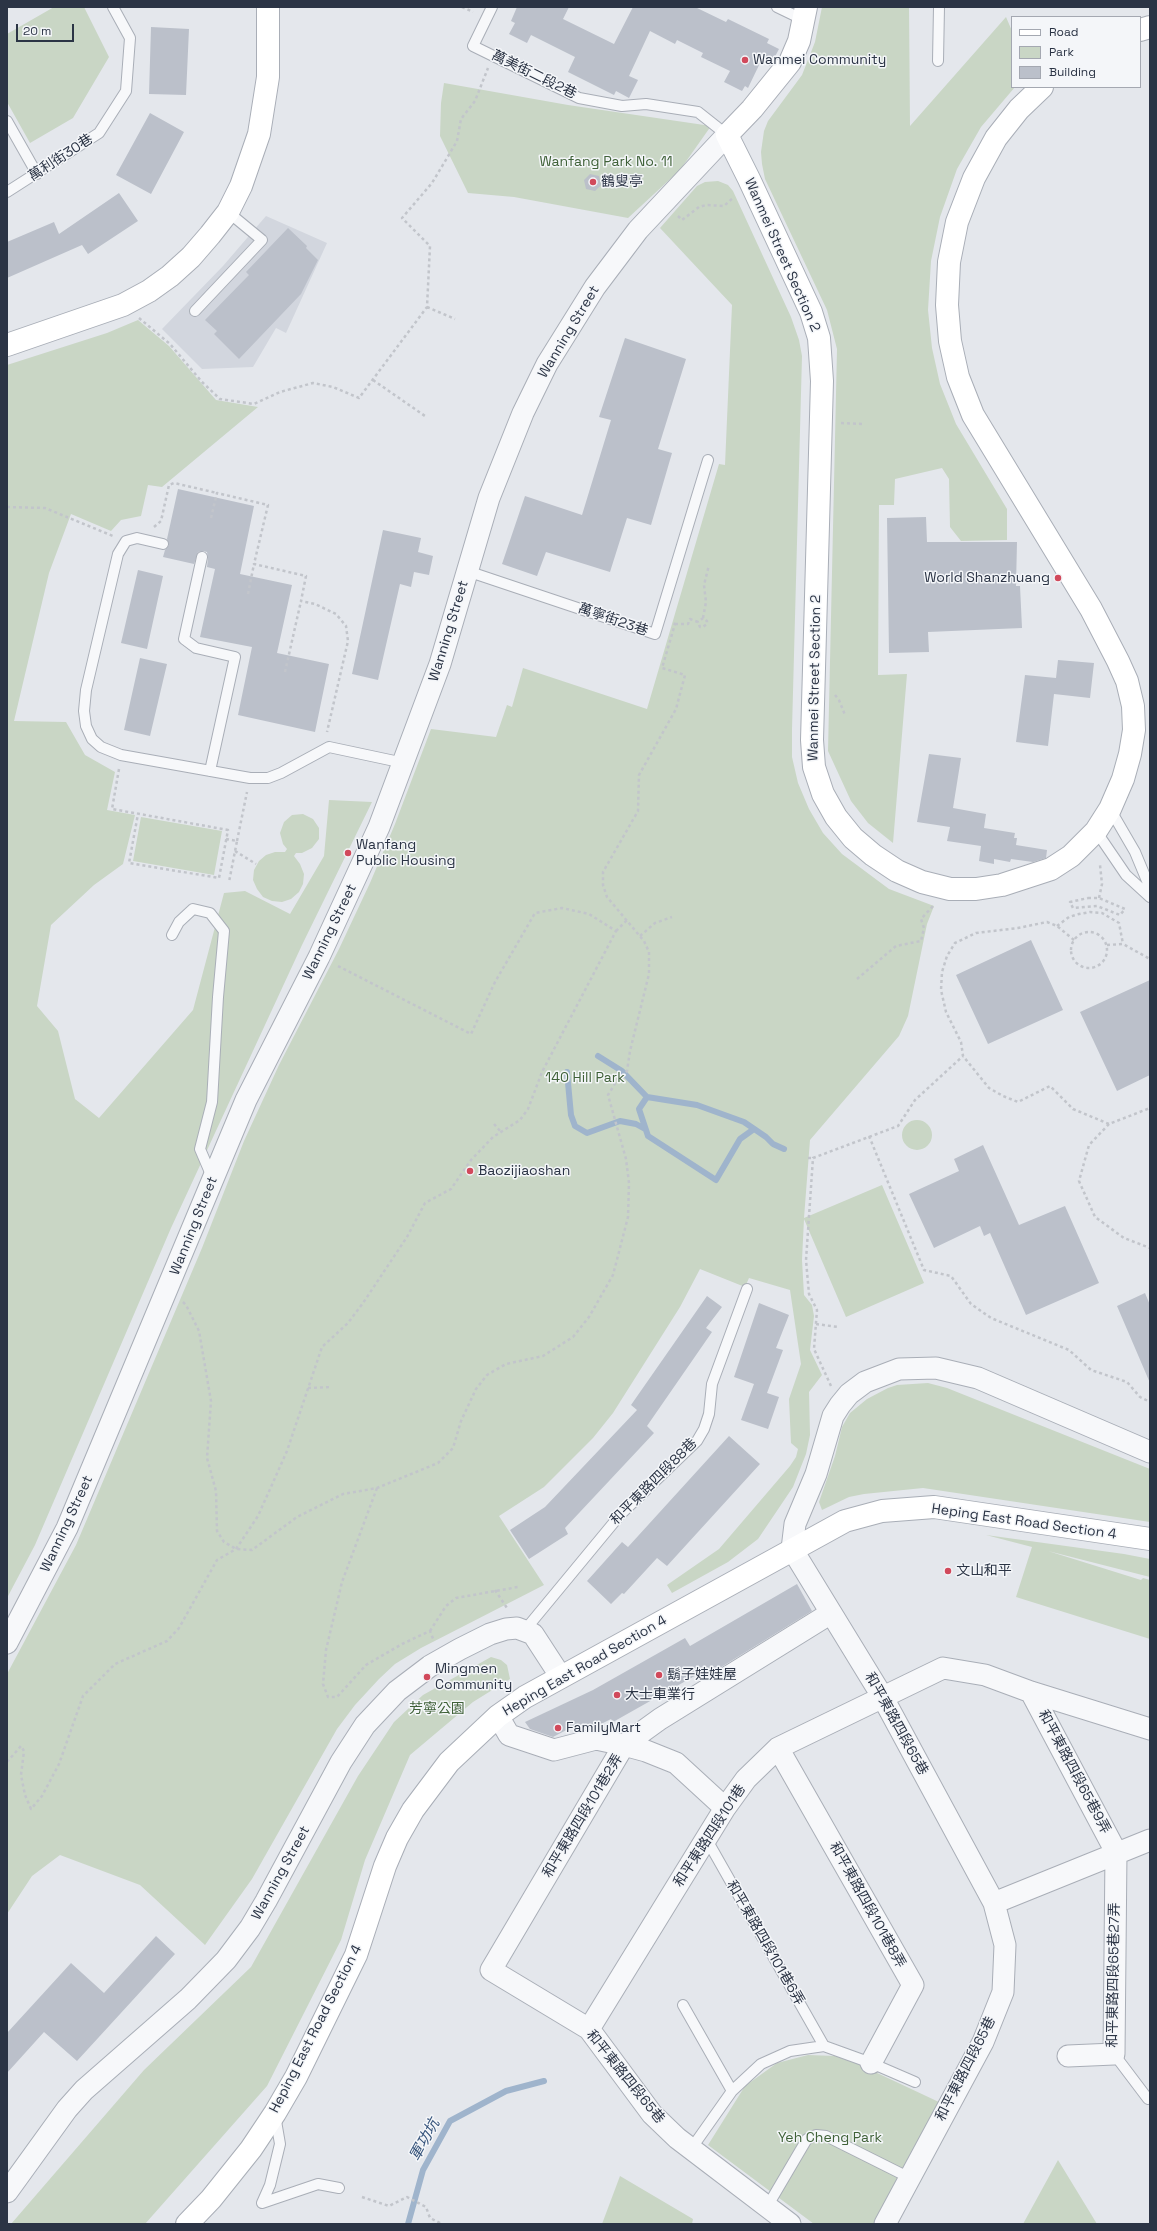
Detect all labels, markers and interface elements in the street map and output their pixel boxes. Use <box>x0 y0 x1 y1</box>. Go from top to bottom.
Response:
scale bar <box>18 16 76 42</box>
legend <box>1011 16 1141 88</box>
text: 20 m <box>23 23 51 39</box>
text: Road <box>1049 24 1078 40</box>
text: Park <box>1049 44 1074 60</box>
street label: 萬美街二段2巷 <box>489 47 579 103</box>
place label: Wanmei Community <box>753 52 886 68</box>
marker: Wanmei Community <box>740 55 750 65</box>
text: Building <box>1049 64 1096 80</box>
street label: 萬利街30巷 <box>26 131 96 185</box>
park label: Wanfang Park No. 11 <box>539 154 673 170</box>
place label: 鶴叟亭 <box>601 174 643 190</box>
street label: Wanmei Street Section 2 <box>740 175 824 335</box>
marker: 鶴叟亭 <box>588 177 598 187</box>
street label: Wanning Street <box>535 283 603 381</box>
place label: World Shanzhuang <box>924 570 1050 586</box>
marker: World Shanzhuang <box>1053 573 1063 583</box>
street label: Wanning Street <box>426 578 472 684</box>
street label: Wanmei Street Section 2 <box>805 595 825 761</box>
street label: 萬寧街23巷 <box>576 600 650 640</box>
place label: Wanfang Public Housing <box>356 837 456 870</box>
marker: Wanfang Public Housing <box>343 848 353 858</box>
street label: Wanning Street <box>299 881 361 983</box>
park label: 140 Hill Park <box>545 1070 625 1086</box>
place label: Baozijiaoshan <box>478 1163 570 1179</box>
marker: Baozijiaoshan <box>465 1166 475 1176</box>
street label: Wanning Street <box>167 1174 221 1278</box>
street label: 和平東路四段88巷 <box>607 1435 701 1529</box>
street label: Wanning Street <box>37 1473 97 1575</box>
street label: Heping East Road Section 4 <box>930 1501 1118 1543</box>
place label: 文山和平 <box>956 1563 1012 1579</box>
marker: 文山和平 <box>943 1566 953 1576</box>
street label: Heping East Road Section 4 <box>500 1612 670 1720</box>
place label: Mingmen Community <box>435 1661 512 1694</box>
place label: 鬍子娃娃屋 <box>667 1667 737 1683</box>
marker: 鬍子娃娃屋 <box>654 1670 664 1680</box>
street label: 和平東路四段65巷 <box>861 1670 931 1778</box>
marker: Mingmen Community <box>422 1672 432 1682</box>
place label: 大士車業行 <box>625 1687 695 1703</box>
marker: 大士車業行 <box>612 1690 622 1700</box>
park label: 芳寧公園 <box>409 1701 465 1717</box>
street label: 和平東路四段65巷9弄 <box>1034 1707 1114 1837</box>
place label: FamilyMart <box>566 1720 641 1736</box>
marker: FamilyMart <box>553 1723 563 1733</box>
street label: 和平東路四段101巷2弄 <box>539 1751 627 1881</box>
street label: 和平東路四段101巷 <box>671 1782 749 1890</box>
street label: Wanning Street <box>248 1823 314 1923</box>
street label: 和平東路四段101巷8弄 <box>825 1839 909 1971</box>
street label: 和平東路四段101巷6弄 <box>722 1878 808 2008</box>
street label: 和平東路四段65巷27弄 <box>1104 1902 1124 2048</box>
street label: Heping East Road Section 4 <box>266 1942 366 2116</box>
street label: 和平東路四段65巷 <box>932 2014 1000 2124</box>
street label: 和平東路四段65巷 <box>582 2027 668 2127</box>
water label: 軍功坑 <box>406 2116 444 2164</box>
park label: Yeh Cheng Park <box>778 2130 882 2146</box>

